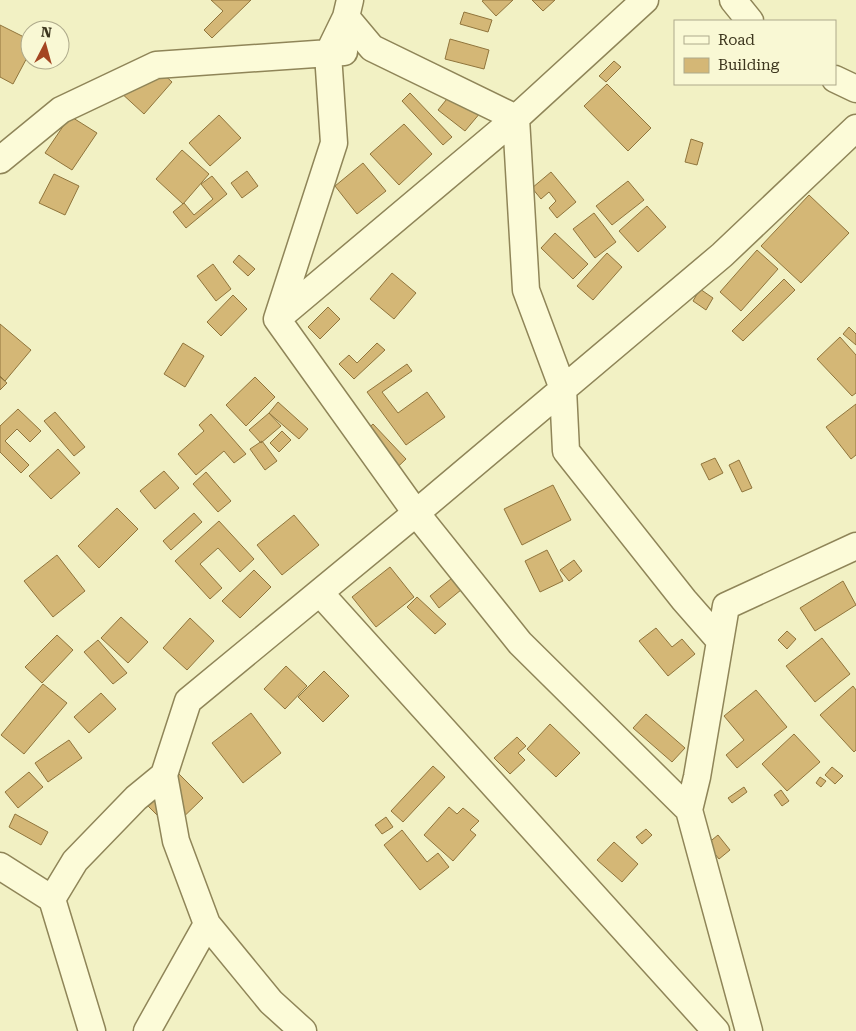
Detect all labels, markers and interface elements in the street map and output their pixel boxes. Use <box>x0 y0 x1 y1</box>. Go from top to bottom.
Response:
north arrow <box>20 20 70 70</box>
legend <box>674 20 836 85</box>
text: N <box>40 24 53 41</box>
text: Road <box>718 31 755 49</box>
text: Building <box>718 56 780 74</box>

